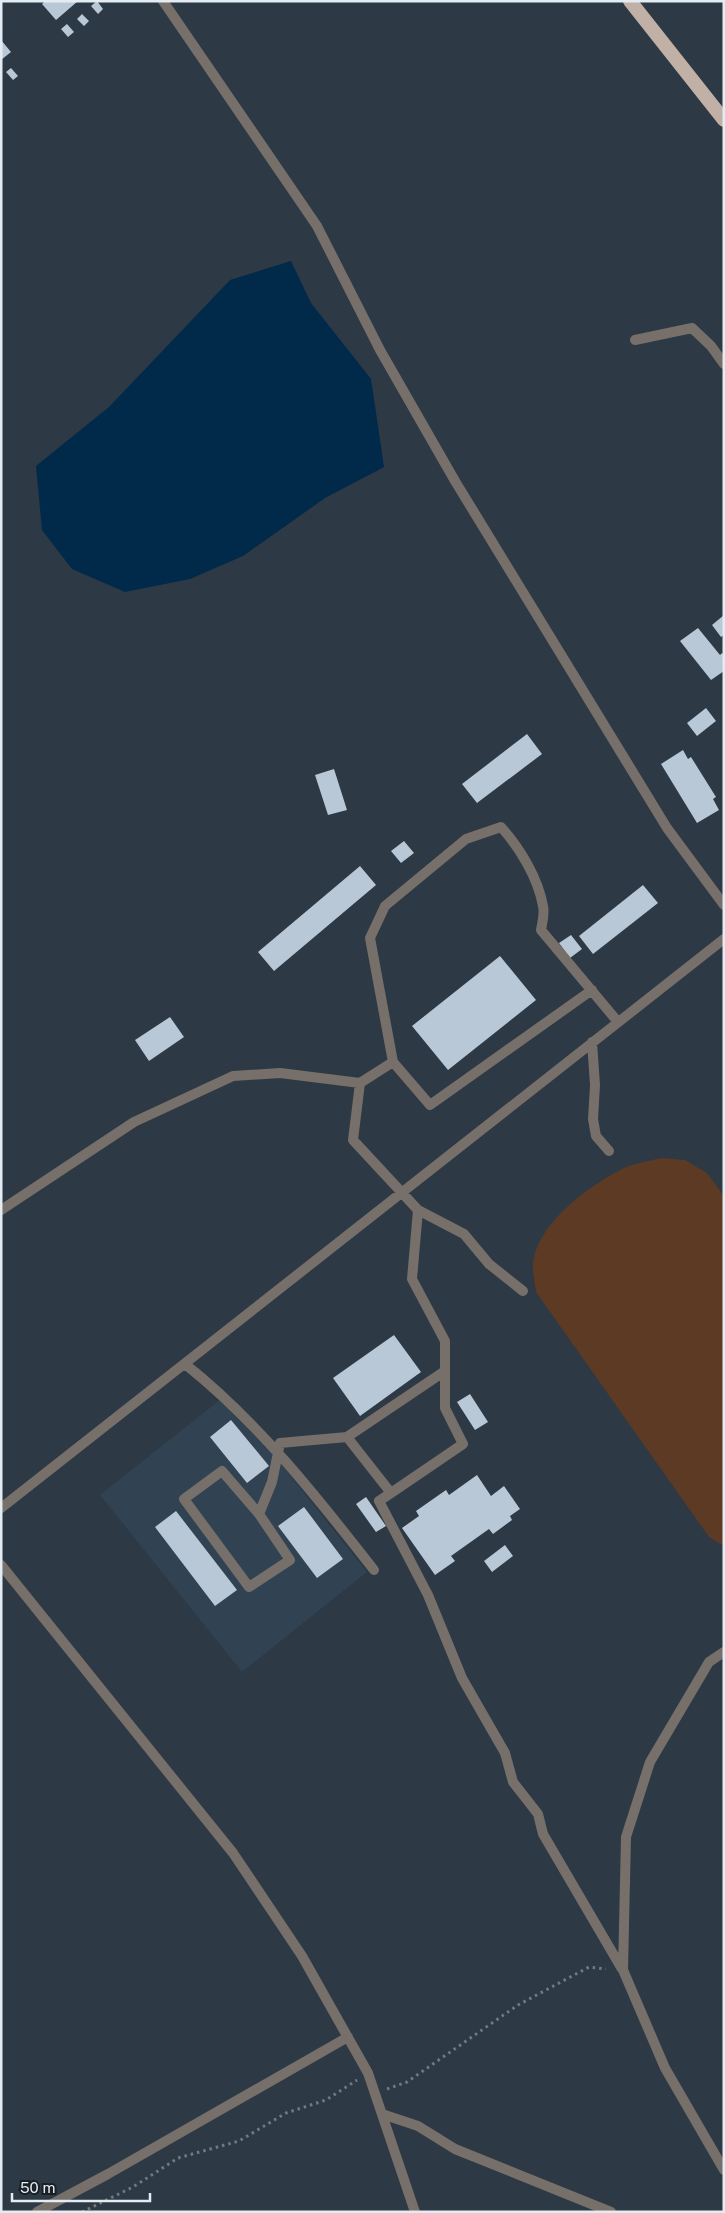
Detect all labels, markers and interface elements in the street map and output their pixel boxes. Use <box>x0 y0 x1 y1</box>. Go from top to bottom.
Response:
scale bar <box>12 2170 150 2202</box>
text: 50 m <box>20 2179 55 2196</box>

